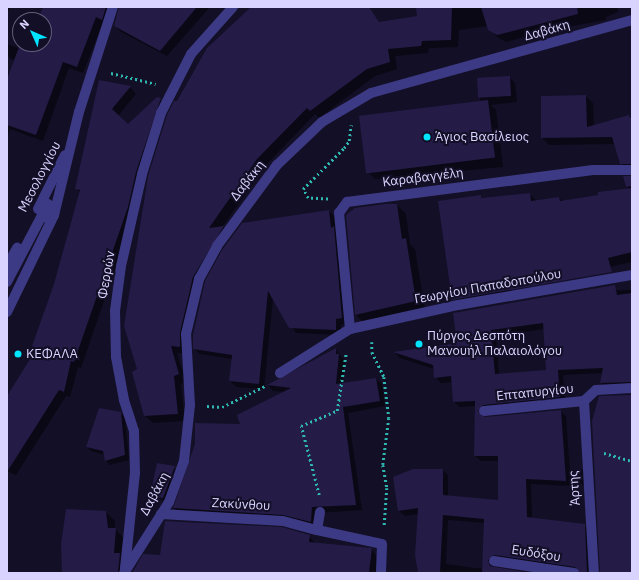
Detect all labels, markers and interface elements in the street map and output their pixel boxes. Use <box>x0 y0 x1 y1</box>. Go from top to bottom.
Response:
north arrow <box>12 12 52 52</box>
text: N <box>16 16 32 32</box>
street label: Δαβάκη <box>522 17 572 45</box>
place label: Άγιος Βασίλειος <box>435 129 529 145</box>
marker: Άγιος Βασίλειος <box>422 132 432 142</box>
street label: Μεσολογγίου <box>15 139 65 215</box>
street label: Δαβάκη <box>227 158 269 204</box>
street label: Καραβαγγέλη <box>382 165 464 191</box>
street label: Φερρών <box>95 250 119 300</box>
street label: Γεωργίου Παπαδοπούλου <box>413 266 563 308</box>
place label: Πύργος Δεσπότη Μανουήλ Παλαιολόγου <box>427 329 562 360</box>
marker: Πύργος Δεσπότη Μανουήλ Παλαιολόγου <box>414 339 424 349</box>
place label: ΚΕΦΑΛΑ <box>26 346 78 362</box>
marker: ΚΕΦΑΛΑ <box>13 349 23 359</box>
street label: Επταπυργίου <box>496 381 574 405</box>
street label: Δαβάκη <box>137 470 173 518</box>
street label: Άρτης <box>566 470 584 506</box>
street label: Ζακύνθου <box>211 496 271 514</box>
street label: Ευδόξου <box>510 542 562 566</box>

